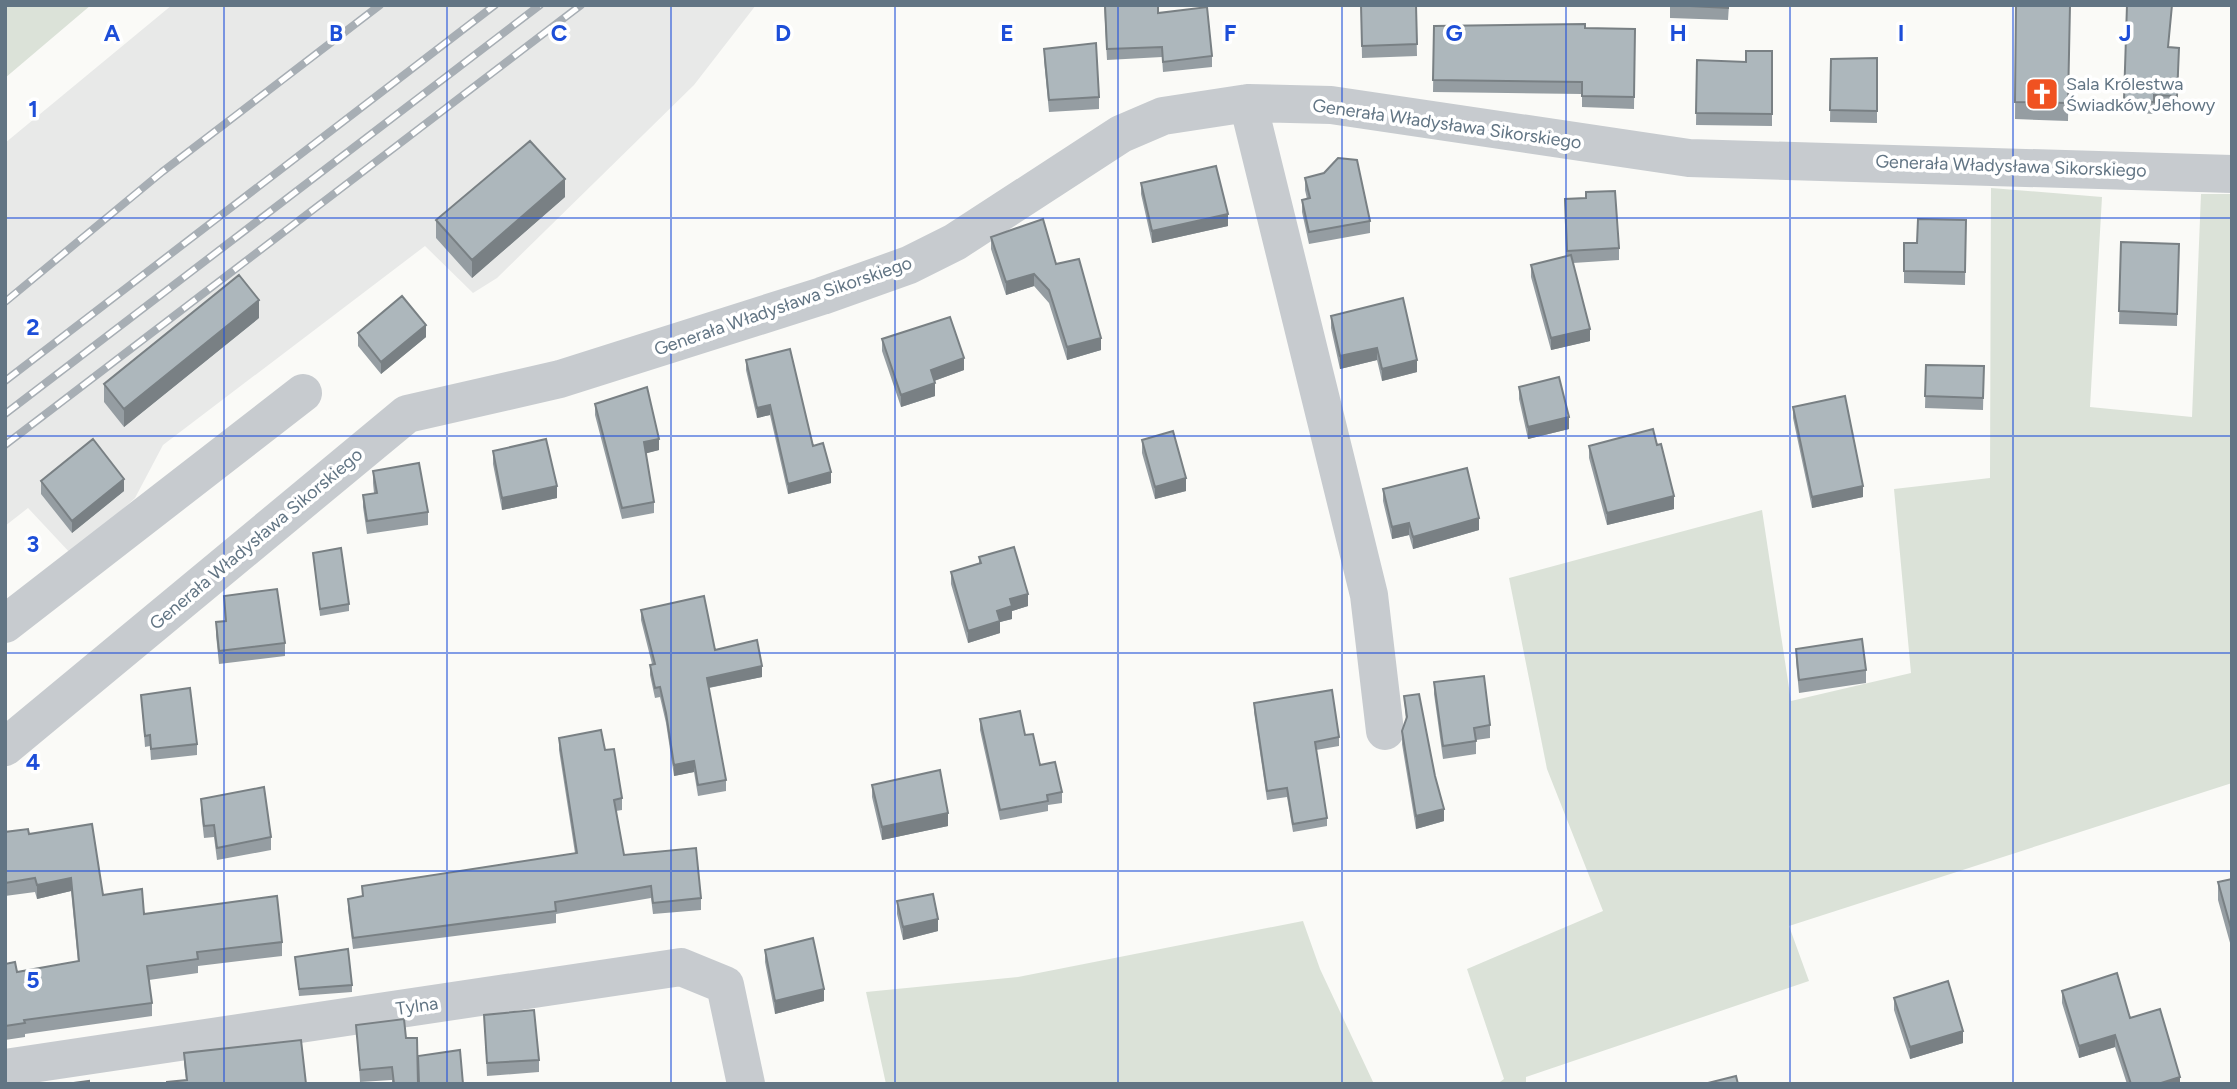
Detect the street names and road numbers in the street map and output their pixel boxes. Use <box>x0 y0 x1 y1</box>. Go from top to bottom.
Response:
street label: Generała Władysława Sikorskiego <box>1311 94 1583 154</box>
street label: Generała Władysława Sikorskiego <box>1875 150 2147 182</box>
street label: Generała Władysława Sikorskiego <box>651 251 915 361</box>
street label: Generała Władysława Sikorskiego <box>145 443 367 635</box>
street label: Tylna <box>394 992 440 1020</box>

